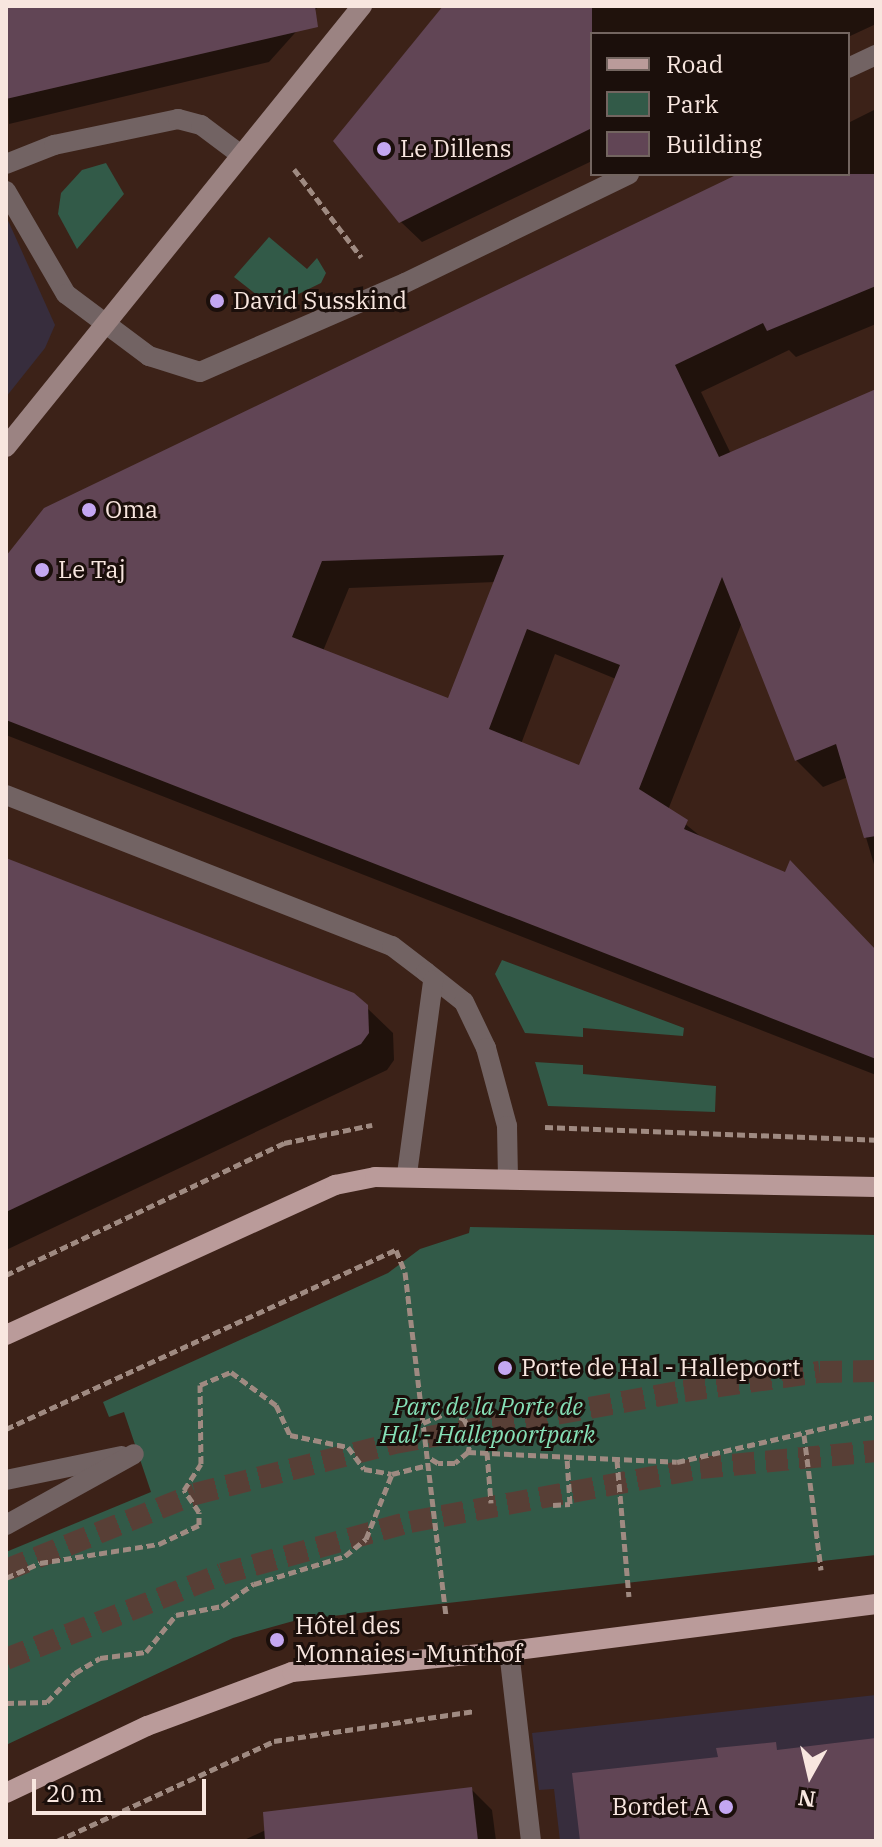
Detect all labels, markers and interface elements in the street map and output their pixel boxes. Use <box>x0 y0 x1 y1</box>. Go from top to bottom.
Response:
legend <box>590 32 850 176</box>
text: Road <box>666 48 723 80</box>
text: Park <box>666 88 718 120</box>
text: Building <box>666 128 762 160</box>
place label: Le Dillens <box>400 135 512 163</box>
marker: Le Dillens <box>375 140 393 158</box>
place label: David Susskind <box>233 287 407 315</box>
marker: David Susskind <box>208 292 226 310</box>
place label: Oma <box>105 496 158 524</box>
marker: Oma <box>80 501 98 519</box>
place label: Le Taj <box>58 556 126 584</box>
marker: Le Taj <box>33 561 51 579</box>
place label: Porte de Hal - Hallepoort <box>521 1354 800 1382</box>
marker: Porte de Hal - Hallepoort <box>496 1359 514 1377</box>
park label: Parc de la Porte de Hal - Hallepoortpark <box>381 1393 595 1449</box>
place label: Hôtel des Monnaies - Munthof <box>295 1612 522 1668</box>
marker: Hôtel des Monnaies - Munthof <box>266 1629 288 1651</box>
north arrow <box>770 1735 850 1815</box>
scale bar <box>36 1763 210 1813</box>
text: 20 m <box>46 1777 103 1809</box>
text: N <box>796 1784 817 1815</box>
place label: Bordet A <box>612 1793 710 1821</box>
marker: Bordet A <box>717 1798 735 1816</box>

